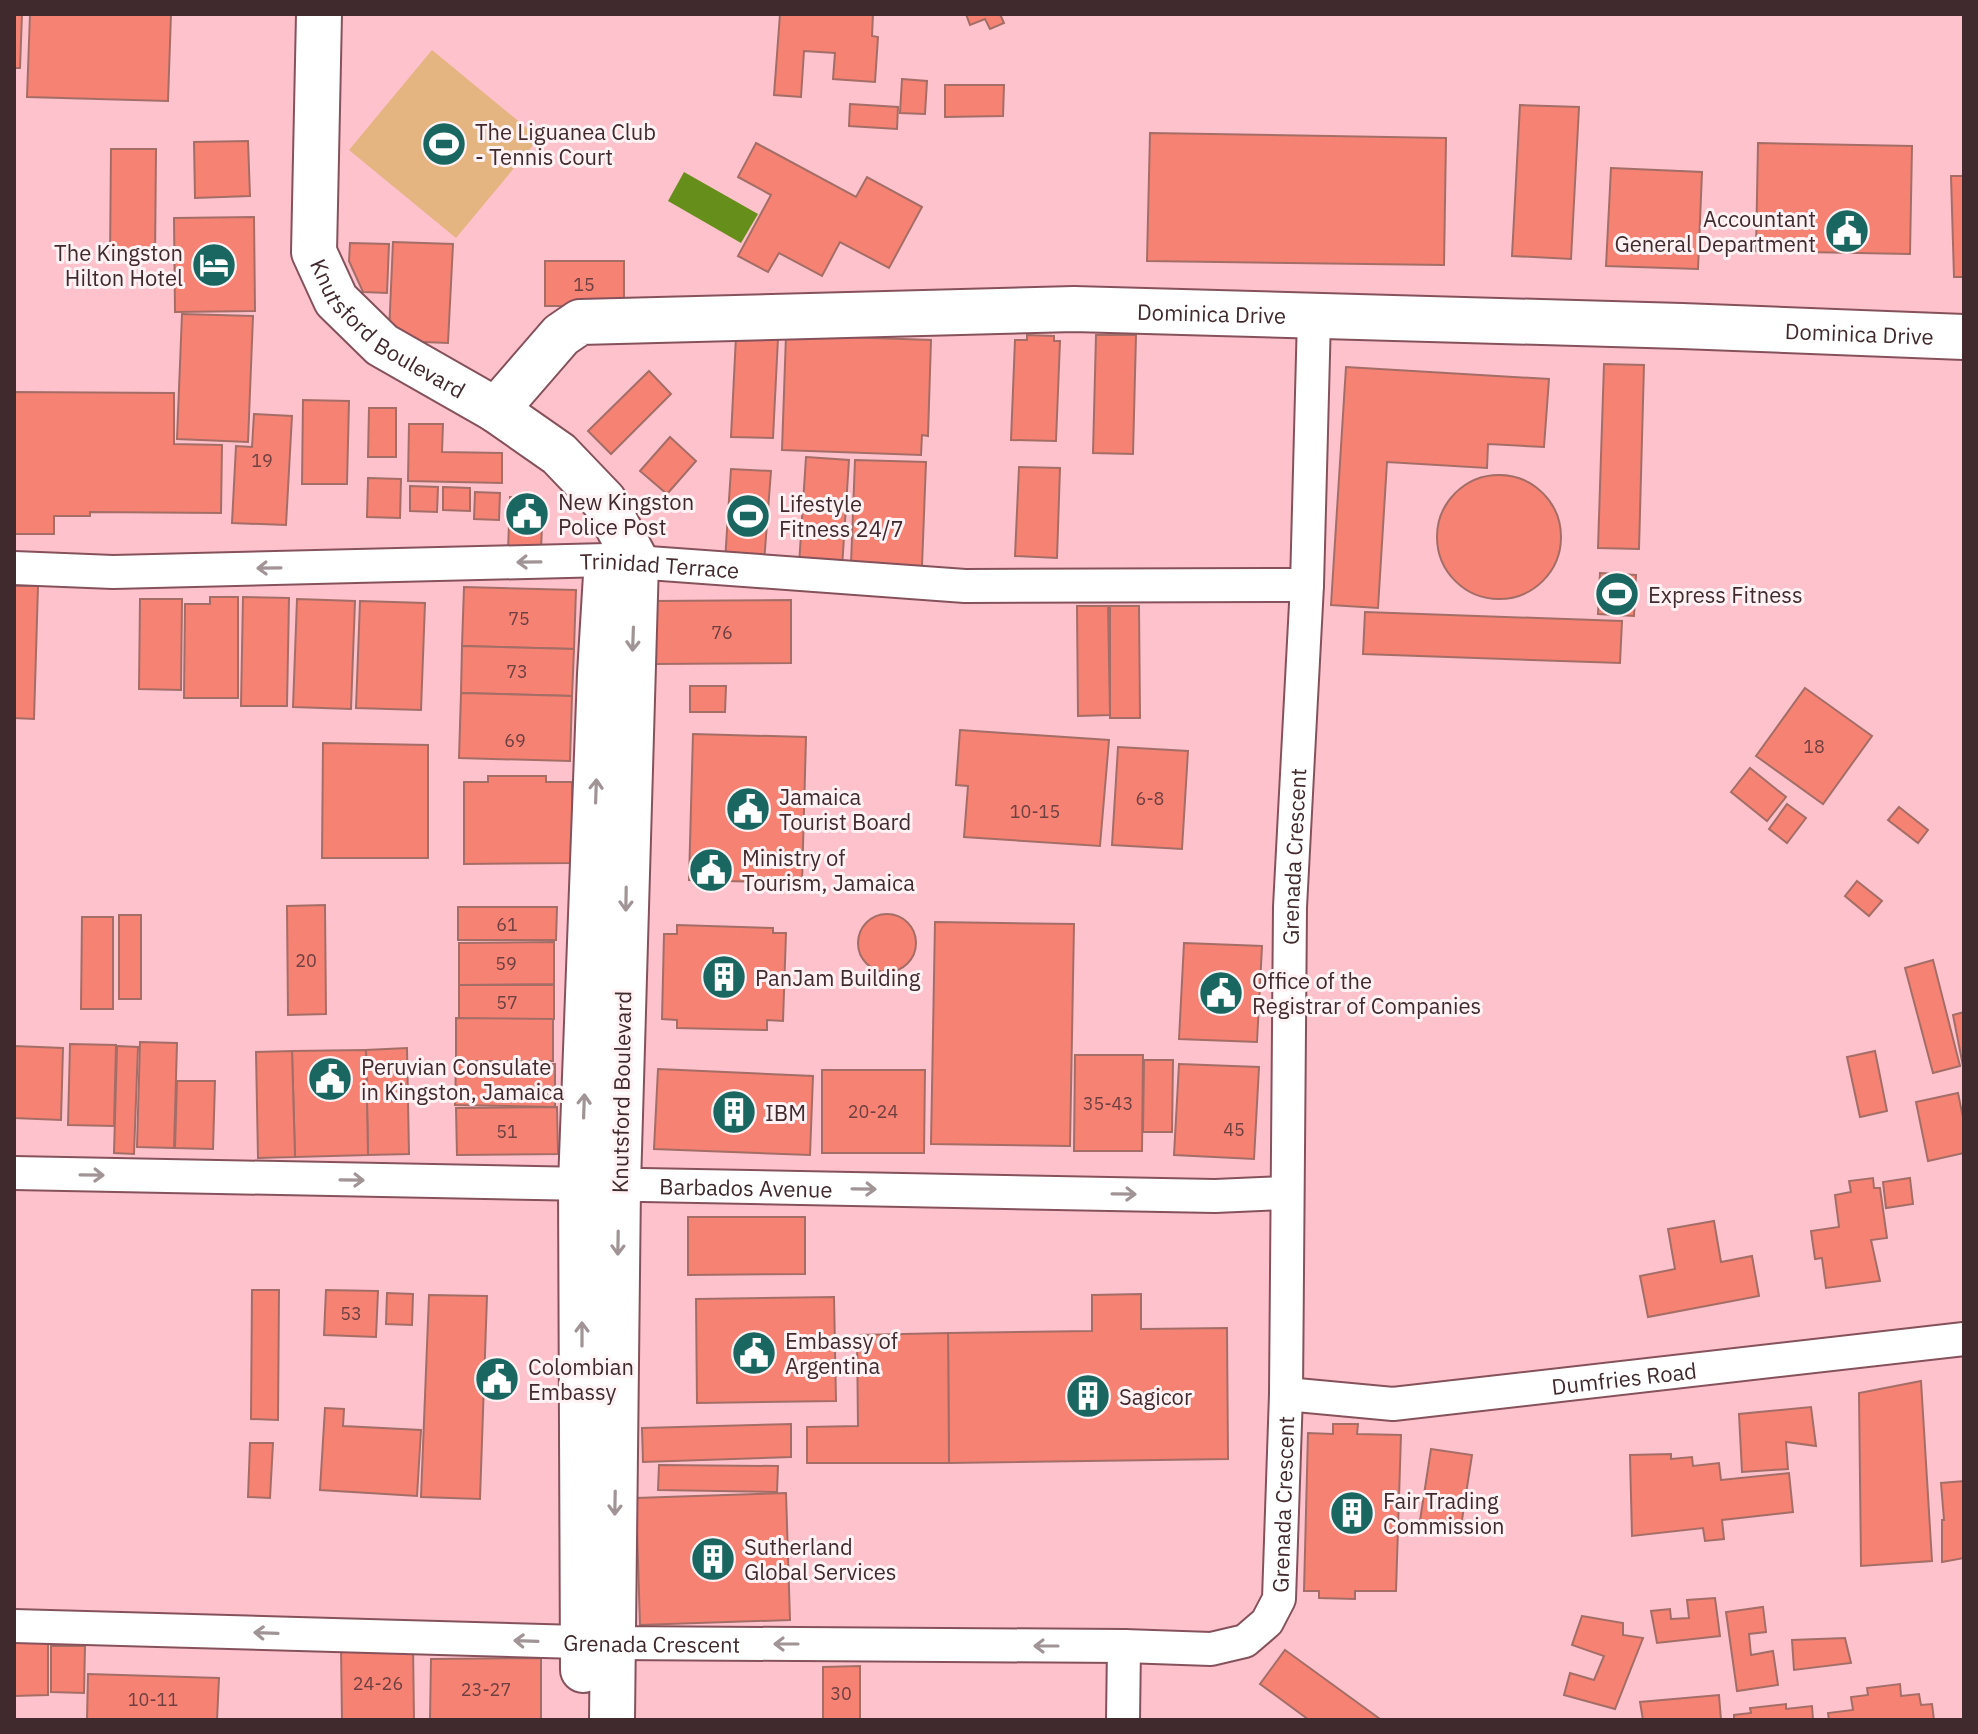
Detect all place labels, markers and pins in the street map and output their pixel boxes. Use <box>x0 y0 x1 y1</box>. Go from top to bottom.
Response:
place label: The Liguanea Club - Tennis Court <box>475 117 656 171</box>
sports icon: The Liguanea Club - Tennis Court <box>420 120 468 168</box>
place label: Accountant General Department <box>1614 204 1816 258</box>
public building icon: Accountant General Department <box>1823 207 1871 255</box>
place label: The Kingston Hilton Hotel <box>54 238 183 292</box>
hotel icon: The Kingston Hilton Hotel <box>190 241 238 289</box>
place label: New Kingston Police Post <box>558 487 694 541</box>
place label: Lifestyle Fitness 24/7 <box>779 489 904 543</box>
public building icon: New Kingston Police Post <box>503 490 551 538</box>
sports icon: Lifestyle Fitness 24/7 <box>724 492 772 540</box>
sports icon: Express Fitness <box>1593 570 1641 618</box>
place label: Express Fitness <box>1648 580 1803 609</box>
place label: Jamaica Tourist Board <box>779 782 911 836</box>
public building icon: Jamaica Tourist Board <box>724 785 772 833</box>
place label: Ministry of Tourism, Jamaica <box>742 843 915 897</box>
public building icon: Ministry of Tourism, Jamaica <box>687 846 735 894</box>
building icon: PanJam Building <box>700 953 748 1001</box>
place label: PanJam Building <box>755 963 921 992</box>
place label: Office of the Registrar of Companies <box>1252 966 1481 1020</box>
public building icon: Office of the Registrar of Companies <box>1197 969 1245 1017</box>
place label: Peruvian Consulate in Kingston, Jamaica <box>361 1052 564 1106</box>
public building icon: Peruvian Consulate in Kingston, Jamaica <box>306 1055 354 1103</box>
building icon: IBM <box>710 1088 758 1136</box>
place label: IBM <box>765 1098 806 1127</box>
place label: Embassy of Argentina <box>785 1326 898 1380</box>
public building icon: Embassy of Argentina <box>730 1329 778 1377</box>
place label: Colombian Embassy <box>528 1352 634 1406</box>
public building icon: Colombian Embassy <box>473 1355 521 1403</box>
building icon: Sagicor <box>1064 1372 1112 1420</box>
place label: Sagicor <box>1119 1382 1192 1411</box>
place label: Fair Trading Commission <box>1383 1486 1505 1540</box>
building icon: Fair Trading Commission <box>1328 1489 1376 1537</box>
place label: Sutherland Global Services <box>744 1532 896 1586</box>
building icon: Sutherland Global Services <box>689 1535 737 1583</box>

